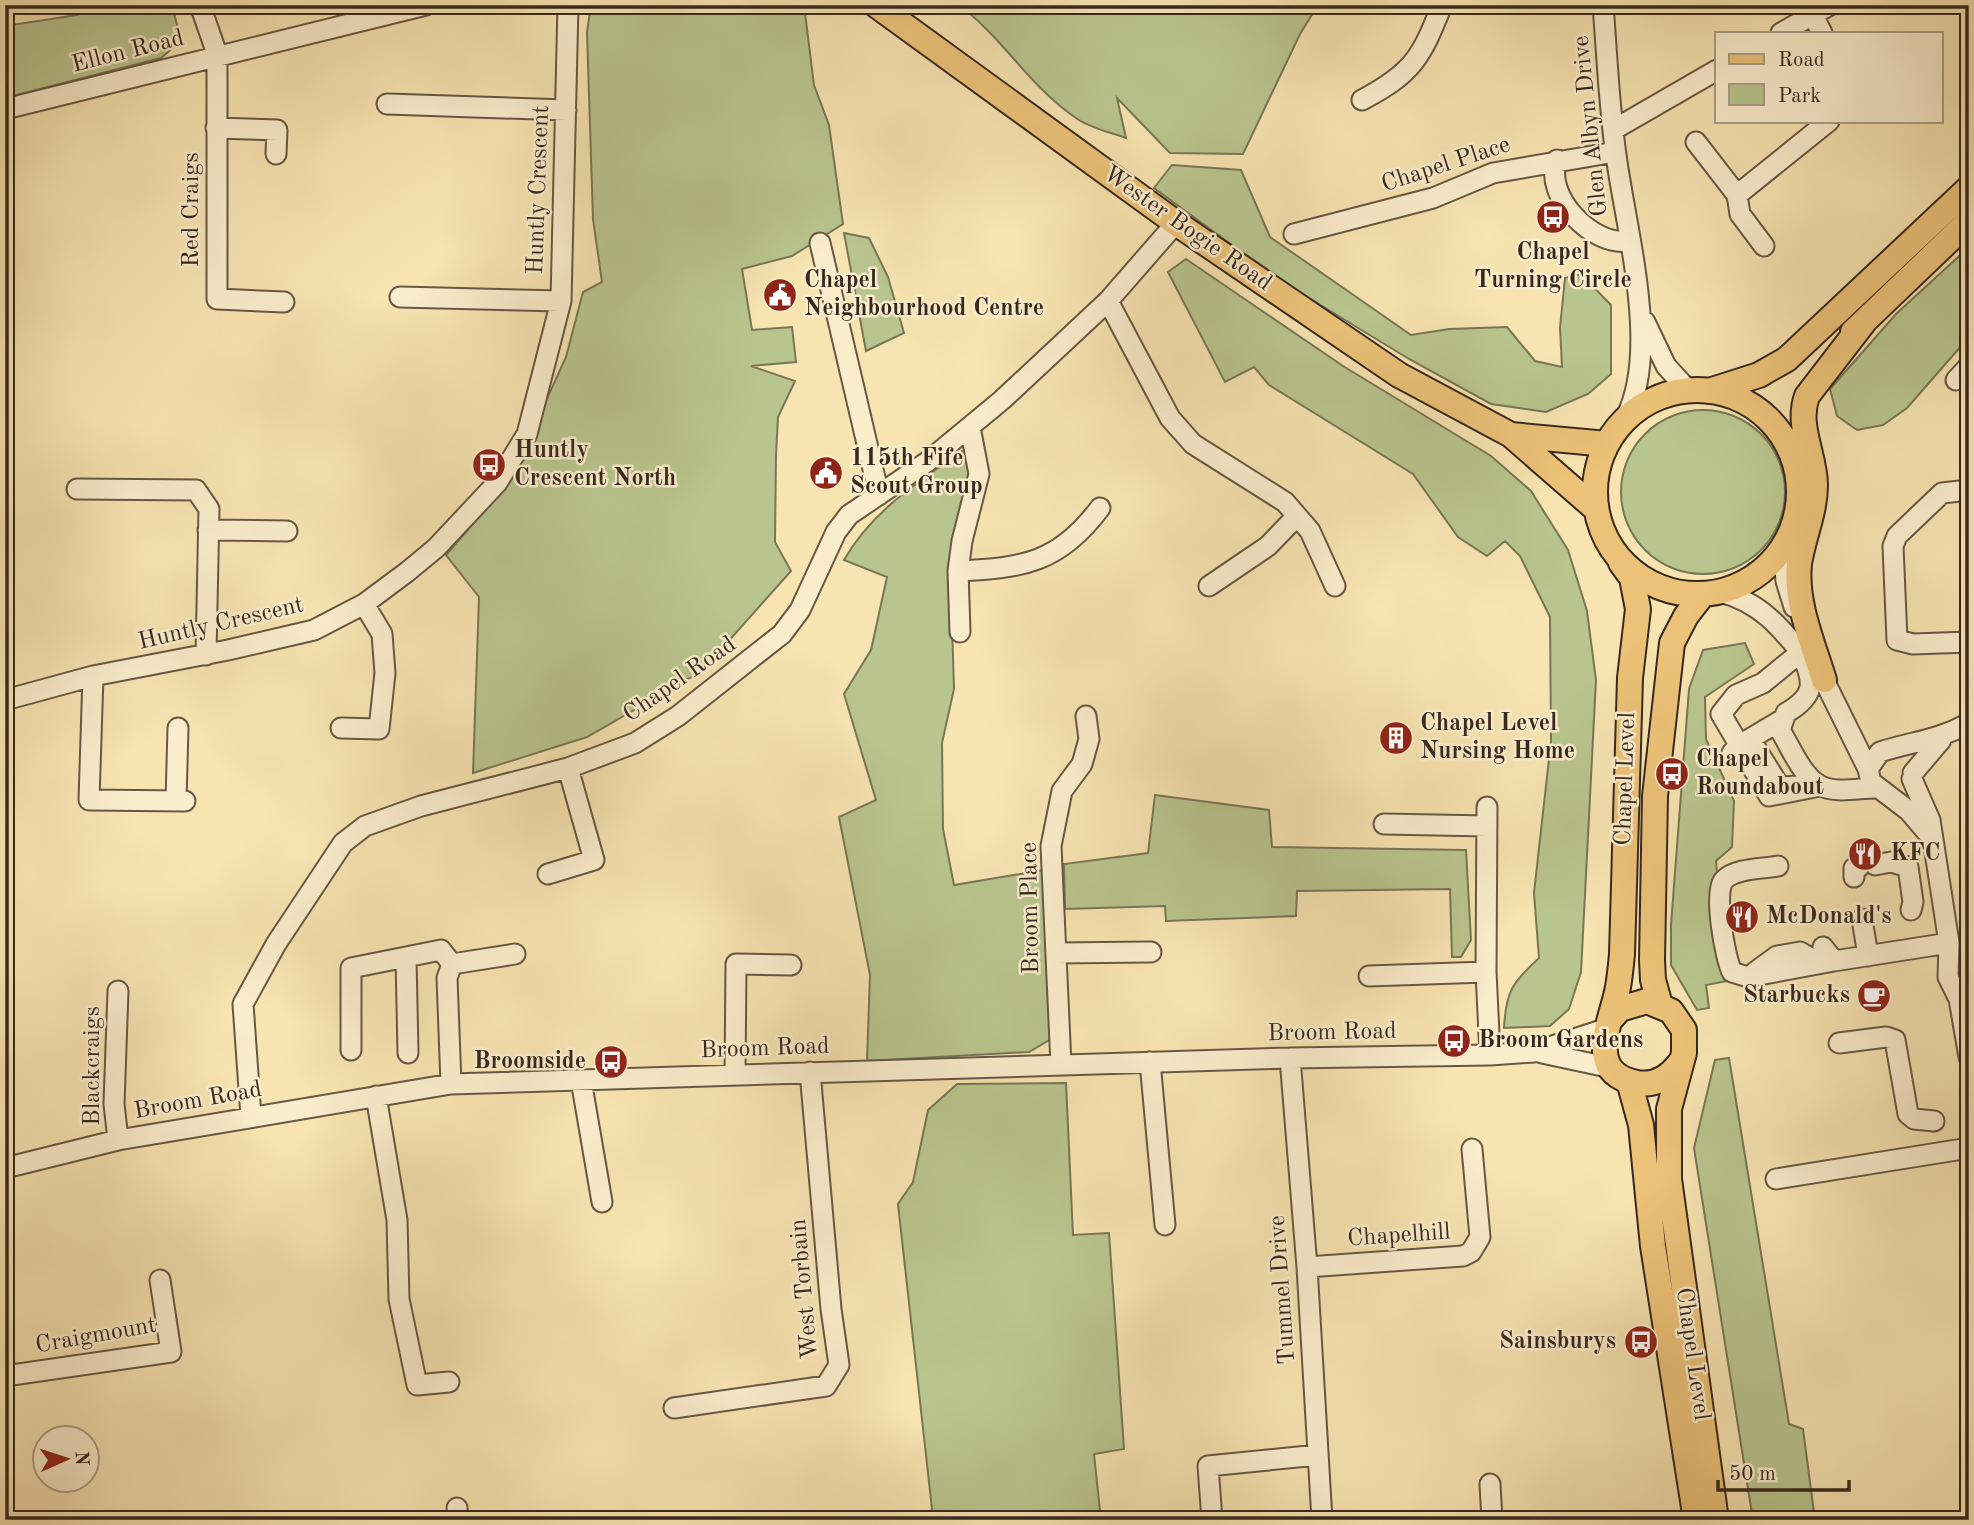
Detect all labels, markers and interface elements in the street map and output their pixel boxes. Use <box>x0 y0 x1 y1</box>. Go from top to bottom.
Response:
street label: Ellon Road <box>70 26 186 78</box>
legend <box>1715 32 1942 122</box>
street label: Glen Albyn Drive <box>1570 34 1612 218</box>
text: Road <box>1778 50 1825 71</box>
text: Park <box>1778 86 1821 107</box>
street label: Huntly Crescent <box>524 105 554 275</box>
street label: Chapel Place <box>1379 133 1513 197</box>
street label: Red Craigs <box>180 152 204 268</box>
street label: Wester Bogie Road <box>1098 162 1276 296</box>
bus stop icon: Chapel Turning Circle <box>1534 198 1572 236</box>
place label: Chapel Turning Circle <box>1474 241 1632 293</box>
place label: Chapel Neighbourhood Centre <box>804 269 1044 321</box>
public building icon: Chapel Neighbourhood Centre <box>761 276 799 314</box>
place label: Huntly Crescent North <box>514 439 676 491</box>
bus stop icon: Huntly Crescent North <box>470 446 508 484</box>
place label: 115th Fife Scout Group <box>850 446 983 499</box>
public building icon: 115th Fife Scout Group <box>807 454 845 492</box>
street label: Huntly Crescent <box>136 593 306 655</box>
street label: Chapel Road <box>619 633 741 727</box>
place label: Chapel Level Nursing Home <box>1420 712 1575 764</box>
street label: Chapel Level <box>1612 712 1640 846</box>
building icon: Chapel Level Nursing Home <box>1377 719 1415 757</box>
place label: Chapel Roundabout <box>1696 748 1824 800</box>
bus stop icon: Chapel Roundabout <box>1653 755 1691 793</box>
restaurant icon: KFC <box>1846 835 1884 873</box>
street label: Broom Place <box>1018 842 1044 974</box>
place label: KFC <box>1890 842 1940 866</box>
restaurant icon: McDonald's <box>1723 898 1761 936</box>
place label: McDonald's <box>1766 905 1891 929</box>
cafe icon: Starbucks <box>1855 977 1893 1015</box>
place label: Starbucks <box>1743 984 1850 1008</box>
street label: Blackcraigs <box>81 1006 105 1126</box>
street label: Broom Road <box>1267 1020 1397 1046</box>
bus stop icon: Broom Gardens <box>1435 1022 1473 1060</box>
place label: Broom Gardens <box>1478 1029 1643 1053</box>
street label: Broom Road <box>700 1035 830 1063</box>
bus stop icon: Broomside <box>592 1043 630 1081</box>
place label: Broomside <box>473 1050 586 1074</box>
street label: Broom Road <box>132 1078 264 1124</box>
street label: Tummel Drive <box>1266 1214 1300 1366</box>
street label: West Torbain <box>787 1218 823 1360</box>
street label: Chapelhill <box>1347 1220 1451 1252</box>
street label: Chapel Level <box>1671 1286 1713 1422</box>
street label: Craigmount <box>34 1314 158 1358</box>
bus stop icon: Sainsburys <box>1622 1323 1660 1361</box>
place label: Sainsburys <box>1499 1330 1616 1354</box>
north arrow <box>32 1424 102 1494</box>
scale bar <box>1718 1448 1850 1492</box>
text: N <box>71 1450 90 1466</box>
text: 50 m <box>1729 1464 1776 1485</box>

